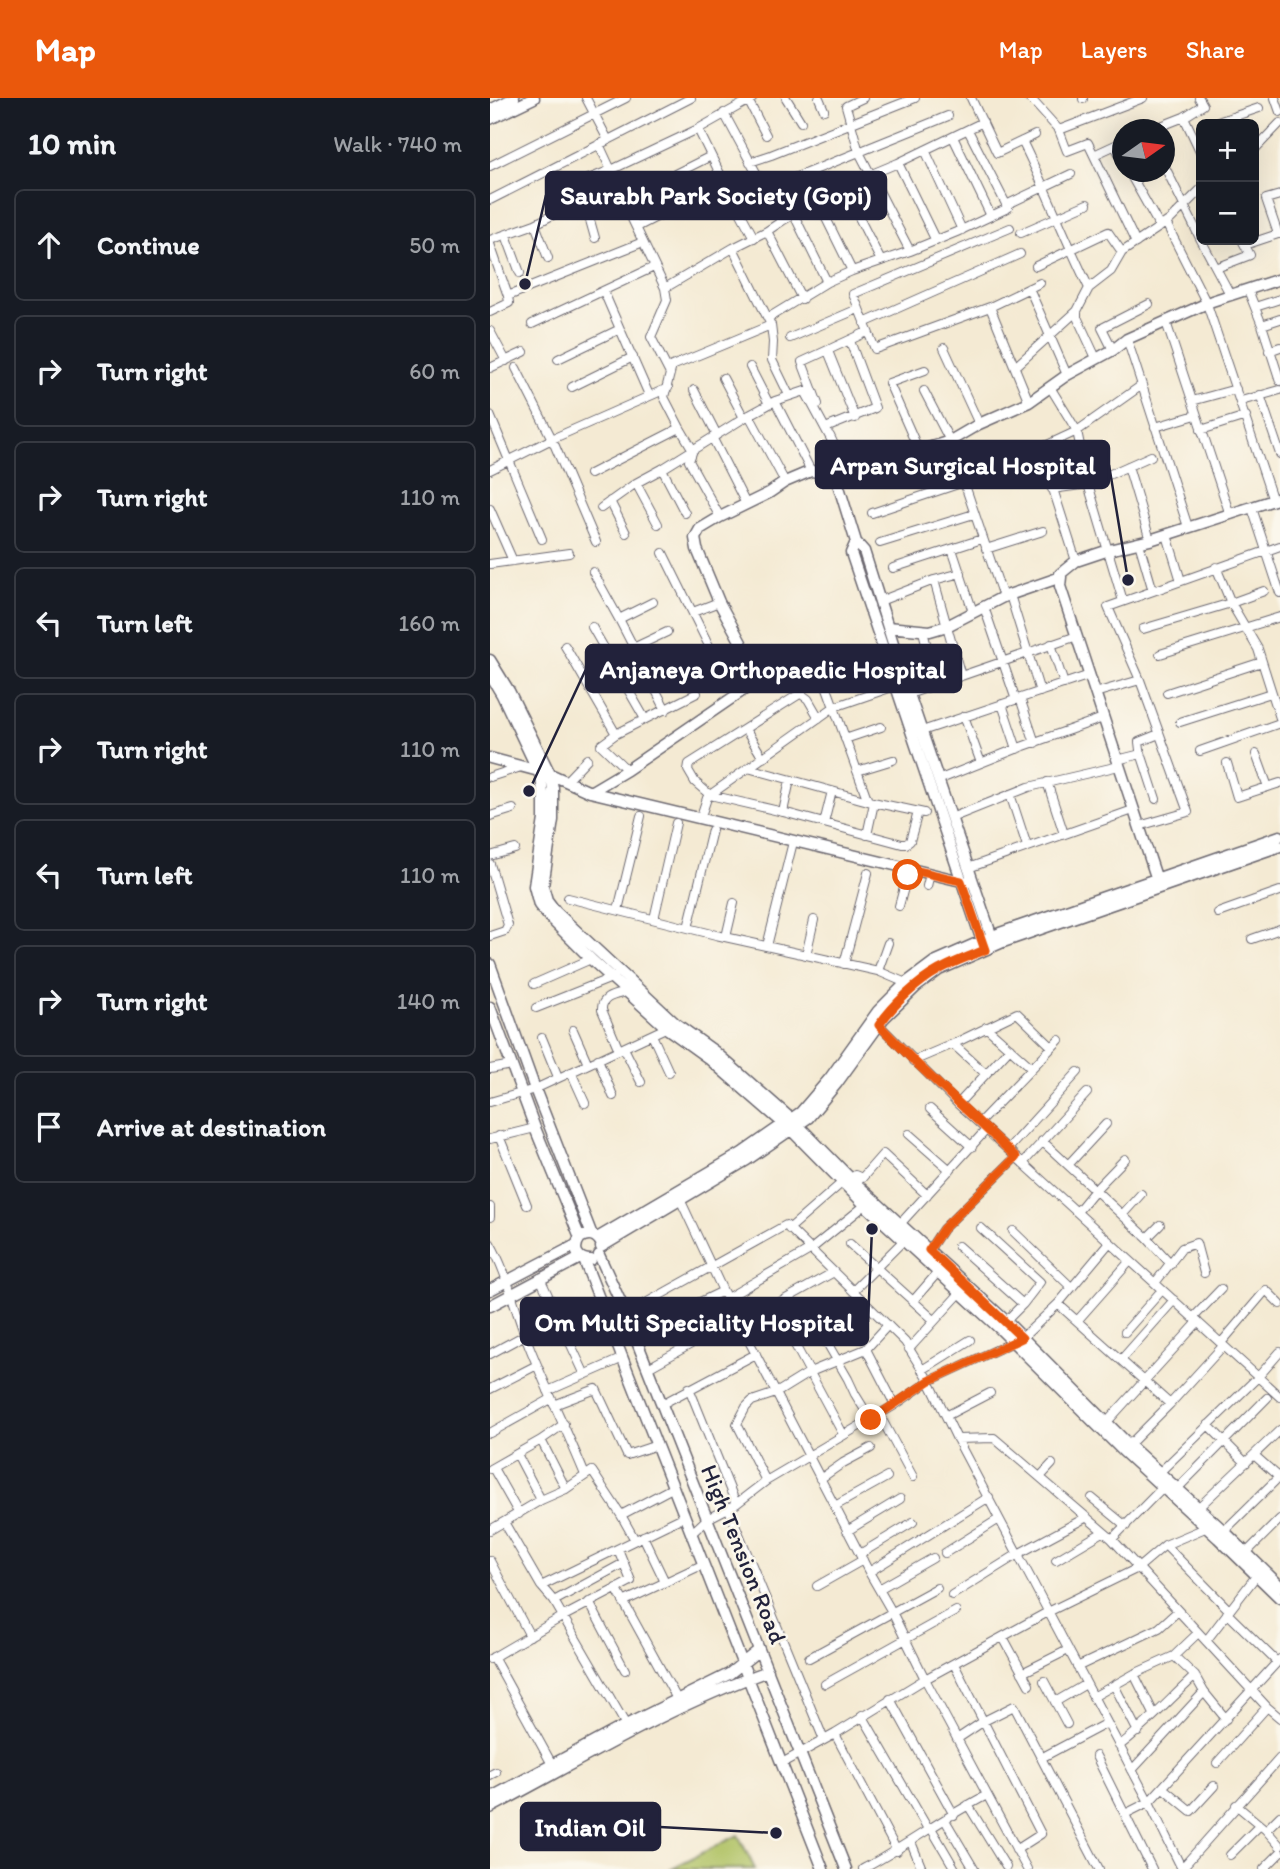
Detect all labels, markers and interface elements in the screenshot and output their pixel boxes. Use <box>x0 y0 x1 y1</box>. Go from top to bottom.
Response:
text: Map <box>35 30 96 69</box>
text: Map <box>999 35 1043 64</box>
text: Layers <box>1081 35 1148 64</box>
text: Share <box>1186 35 1245 64</box>
north arrow <box>1112 119 1175 182</box>
map controls <box>1196 119 1259 245</box>
button: + <box>1196 119 1259 182</box>
text: 10 min <box>28 125 116 162</box>
text: Walk · 740 m <box>333 130 462 158</box>
callout: Saurabh Park Society (Gopi) <box>546 172 886 219</box>
text: Saurabh Park Society (Gopi) <box>560 179 872 211</box>
button: − <box>1196 182 1259 245</box>
icon: ahead <box>30 226 68 264</box>
text: Continue <box>97 229 200 261</box>
text: 50 m <box>409 231 460 259</box>
icon: right <box>30 352 68 390</box>
text: Turn right <box>97 355 208 387</box>
text: 60 m <box>409 357 460 385</box>
callout: Arpan Surgical Hospital <box>816 441 1109 488</box>
text: Arpan Surgical Hospital <box>829 449 1096 481</box>
icon: right <box>30 478 68 516</box>
text: Turn right <box>97 481 208 513</box>
text: 110 m <box>400 483 460 511</box>
icon: left <box>30 604 68 642</box>
text: Turn left <box>97 607 193 639</box>
text: 160 m <box>398 609 460 637</box>
callout: Anjaneya Orthopaedic Hospital <box>586 645 961 692</box>
text: Anjaneya Orthopaedic Hospital <box>599 653 947 685</box>
icon: right <box>30 730 68 768</box>
text: Turn right <box>97 733 208 765</box>
text: 110 m <box>400 735 460 763</box>
icon: left <box>30 856 68 894</box>
text: Turn left <box>97 859 193 891</box>
route start <box>892 859 923 890</box>
text: 110 m <box>400 861 460 889</box>
icon: right <box>30 982 68 1020</box>
text: Turn right <box>97 985 208 1017</box>
text: 140 m <box>397 987 460 1015</box>
icon: arrive <box>30 1108 68 1146</box>
text: Arrive at destination <box>97 1111 326 1143</box>
callout: Om Multi Speciality Hospital <box>521 1298 868 1345</box>
text: Om Multi Speciality Hospital <box>535 1306 854 1338</box>
route end <box>855 1404 886 1435</box>
street label: High Tension Road <box>695 1460 793 1648</box>
callout: Indian Oil <box>521 1803 660 1850</box>
text: Indian Oil <box>534 1811 646 1843</box>

